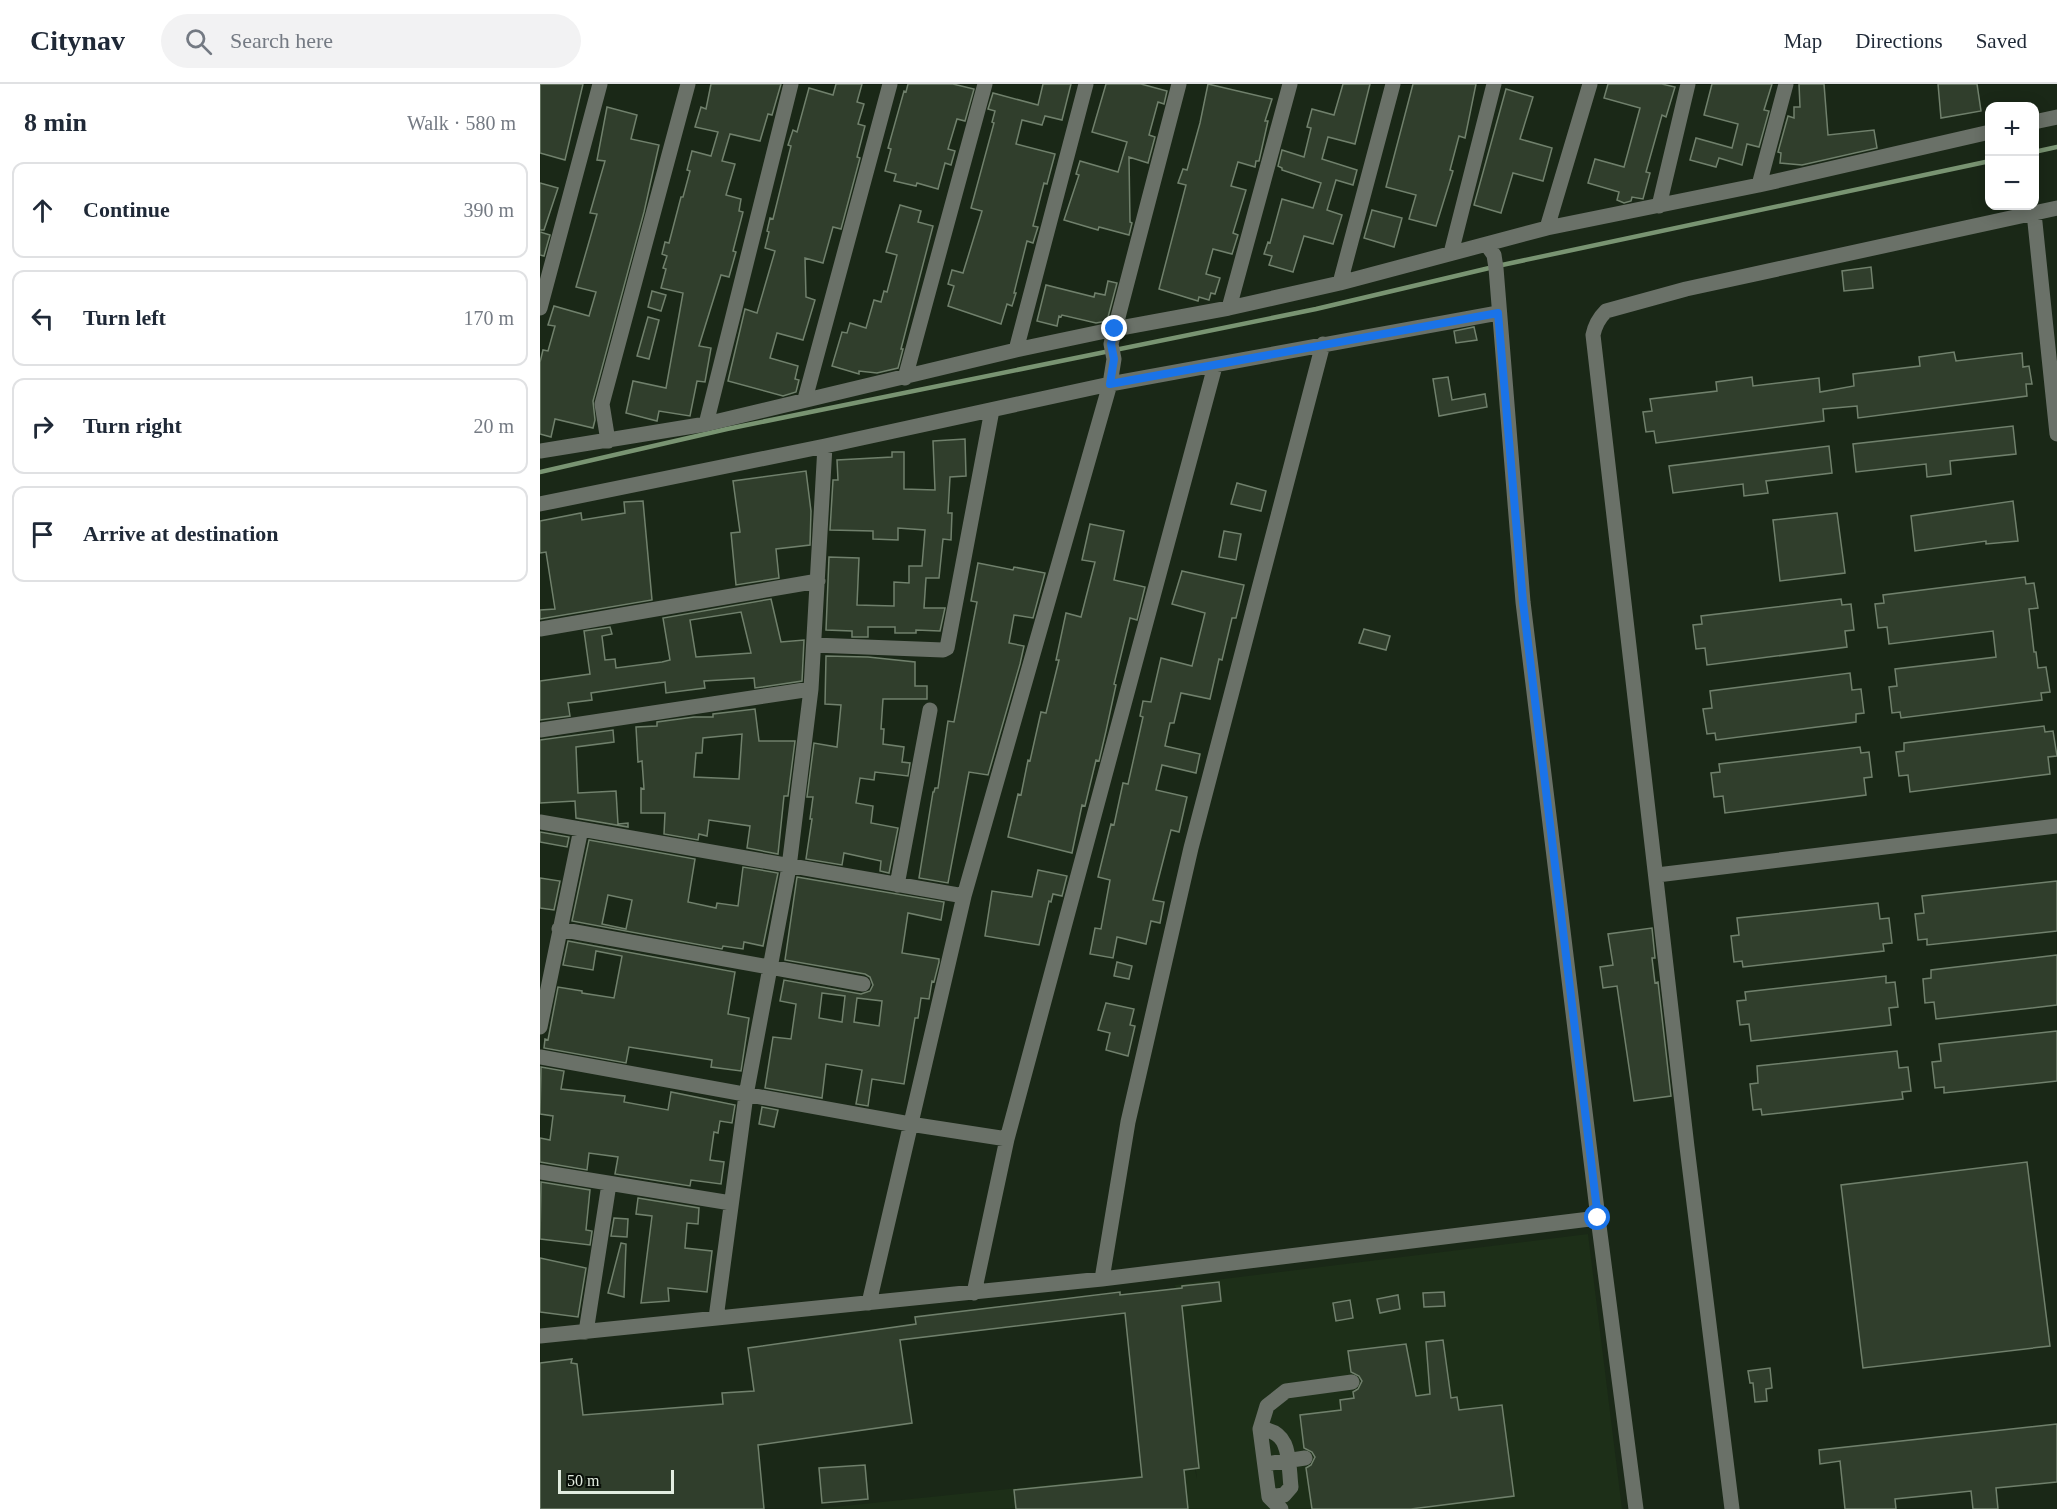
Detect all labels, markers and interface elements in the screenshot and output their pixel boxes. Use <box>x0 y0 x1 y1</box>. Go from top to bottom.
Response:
search box <box>161 14 581 68</box>
text: Citynav <box>30 25 125 56</box>
icon: search <box>182 25 215 58</box>
text: Search here <box>230 28 333 53</box>
text: Map <box>1784 29 1822 53</box>
text: Directions <box>1855 29 1943 53</box>
text: Saved <box>1976 29 2027 53</box>
map controls <box>1985 102 2039 210</box>
button: + <box>1985 102 2039 156</box>
text: 8 min <box>24 108 87 137</box>
text: Walk · 580 m <box>407 112 516 134</box>
button: − <box>1985 156 2039 210</box>
icon: ahead <box>26 194 59 227</box>
text: Continue <box>83 197 170 222</box>
text: 390 m <box>463 199 514 221</box>
icon: left <box>26 302 59 335</box>
text: Turn left <box>83 305 166 330</box>
text: 170 m <box>463 307 514 329</box>
route end <box>1101 315 1127 341</box>
icon: right <box>26 410 59 443</box>
text: Turn right <box>83 413 182 438</box>
text: 20 m <box>473 415 514 437</box>
icon: arrive <box>26 518 59 551</box>
text: Arrive at destination <box>83 521 279 546</box>
route start <box>1584 1204 1610 1230</box>
scale bar <box>558 1467 674 1494</box>
text: 50 m <box>567 1472 599 1489</box>

